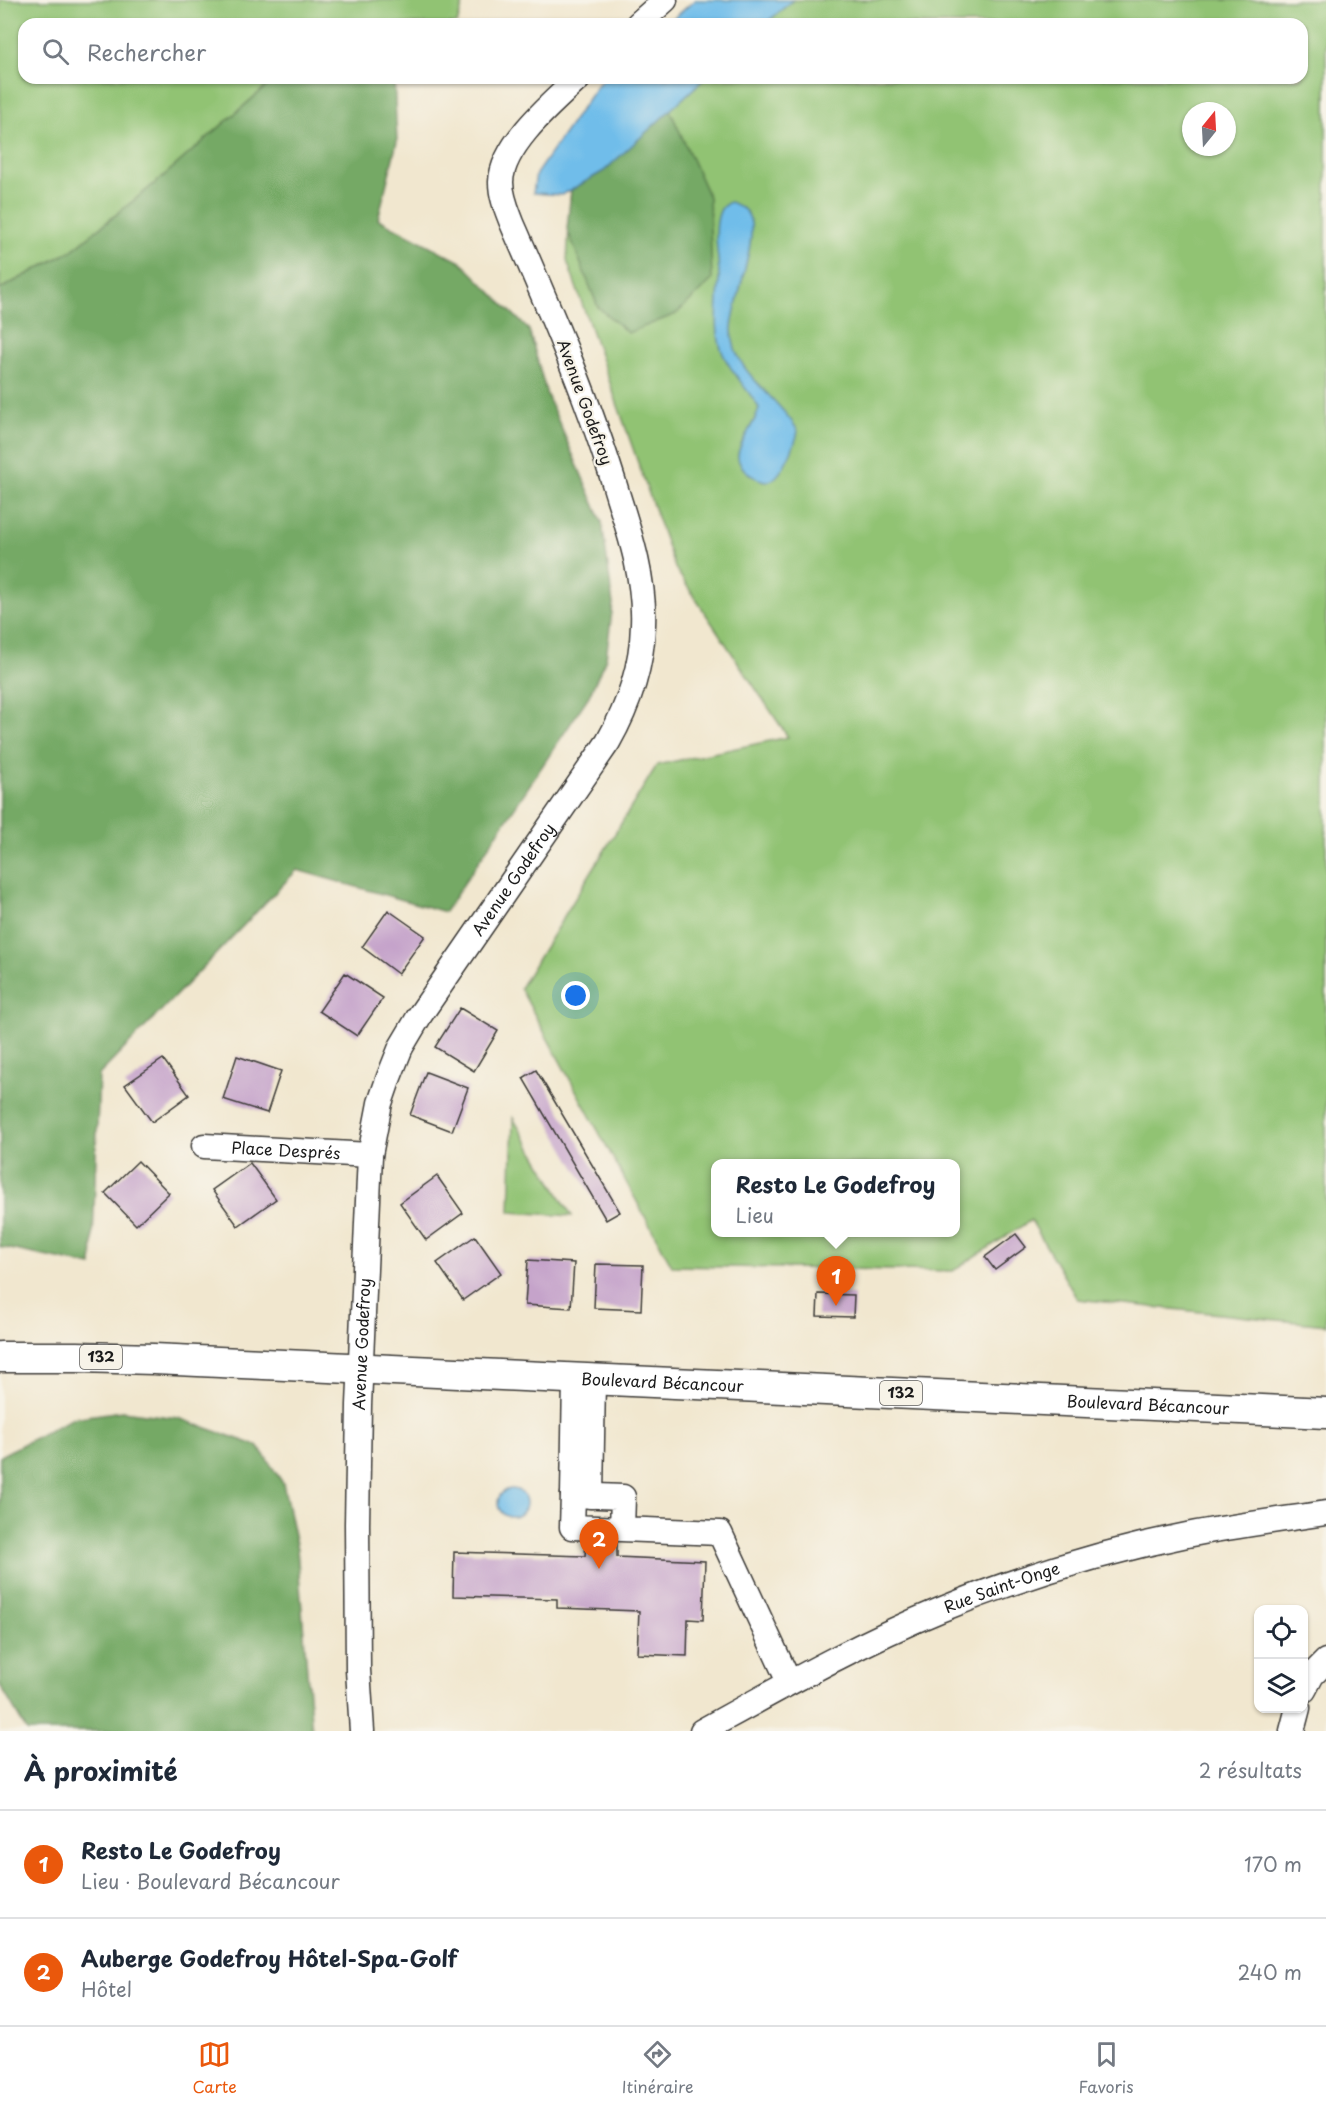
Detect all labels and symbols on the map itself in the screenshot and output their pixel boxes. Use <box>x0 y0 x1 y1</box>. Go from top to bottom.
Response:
north arrow <box>1182 102 1236 156</box>
street label: Avenue Godefroy <box>552 335 620 468</box>
street label: Avenue Godefroy <box>465 818 560 940</box>
your location <box>561 981 590 1010</box>
street label: Place Després <box>231 1135 341 1164</box>
pin: 1 <box>816 1256 856 1306</box>
street label: Avenue Godefroy <box>346 1278 376 1411</box>
road number: 132 <box>80 1345 122 1369</box>
street label: Boulevard Bécancour <box>581 1366 745 1397</box>
road number: 132 <box>880 1381 922 1405</box>
street label: Boulevard Bécancour <box>1066 1388 1230 1420</box>
pin: 2 <box>580 1520 618 1569</box>
street label: Rue Saint-Onge <box>940 1555 1063 1618</box>

